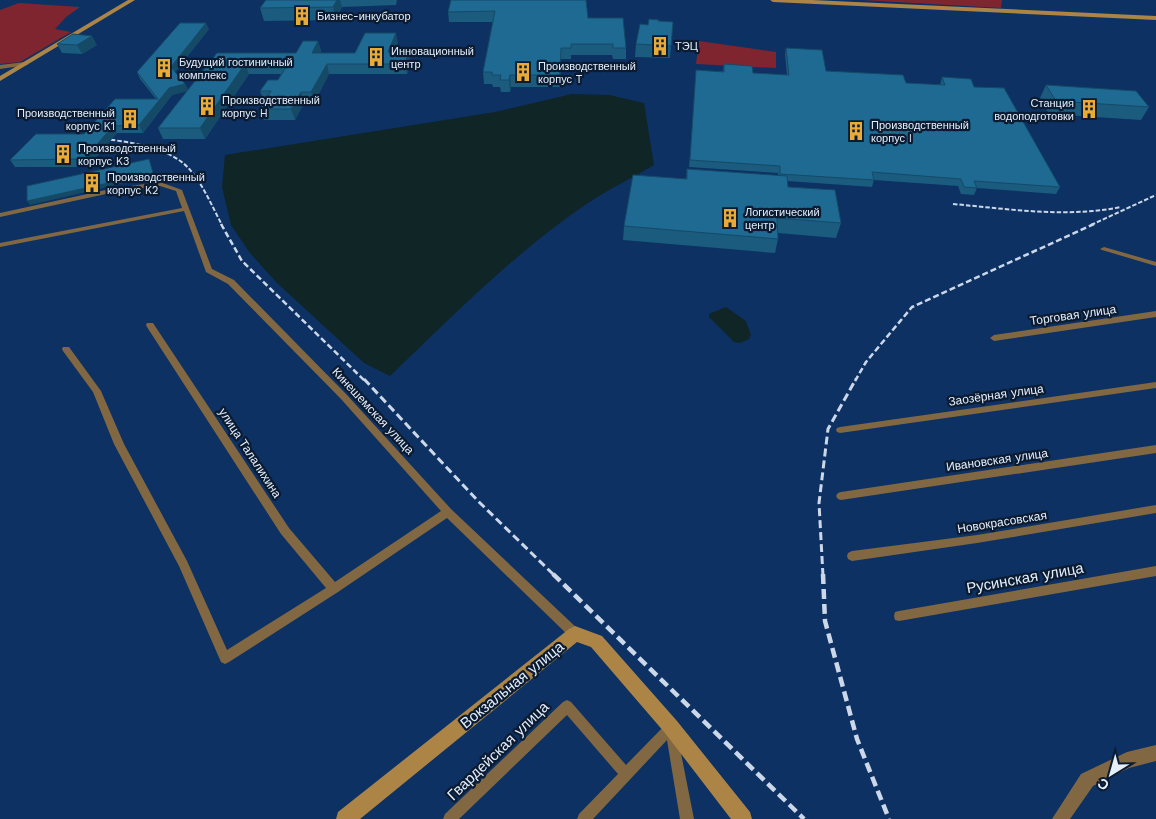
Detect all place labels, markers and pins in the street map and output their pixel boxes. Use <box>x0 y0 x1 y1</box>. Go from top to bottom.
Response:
building icon: Бизнес-инкубатор <box>291 5 313 27</box>
place label: Бизнес-инкубатор <box>317 10 411 23</box>
building icon: ТЭЦ <box>649 35 671 57</box>
place label: ТЭЦ <box>675 40 698 53</box>
place label: Инновационный центр <box>391 45 474 71</box>
building icon: Инновационный центр <box>365 46 387 68</box>
place label: Будущий гостиничный комплекс <box>179 56 293 82</box>
building icon: Будущий гостиничный комплекс <box>153 57 175 79</box>
place label: Производственный корпус T <box>538 60 636 86</box>
building icon: Производственный корпус T <box>512 61 534 83</box>
place label: Производственный корпус H <box>222 94 320 120</box>
building icon: Производственный корпус H <box>196 95 218 117</box>
place label: Станция водоподготовки <box>994 97 1074 123</box>
building icon: Станция водоподготовки <box>1078 98 1100 120</box>
place label: Производственный корпус K1 <box>17 107 115 133</box>
building icon: Производственный корпус K1 <box>119 108 141 130</box>
place label: Производственный корпус I <box>871 119 969 145</box>
building icon: Производственный корпус I <box>845 120 867 142</box>
place label: Производственный корпус K3 <box>78 142 176 168</box>
building icon: Производственный корпус K3 <box>52 143 74 165</box>
place label: Производственный корпус K2 <box>107 171 205 197</box>
building icon: Производственный корпус K2 <box>81 172 103 194</box>
place label: Логистический центр <box>745 206 820 232</box>
building icon: Логистический центр <box>719 207 741 229</box>

